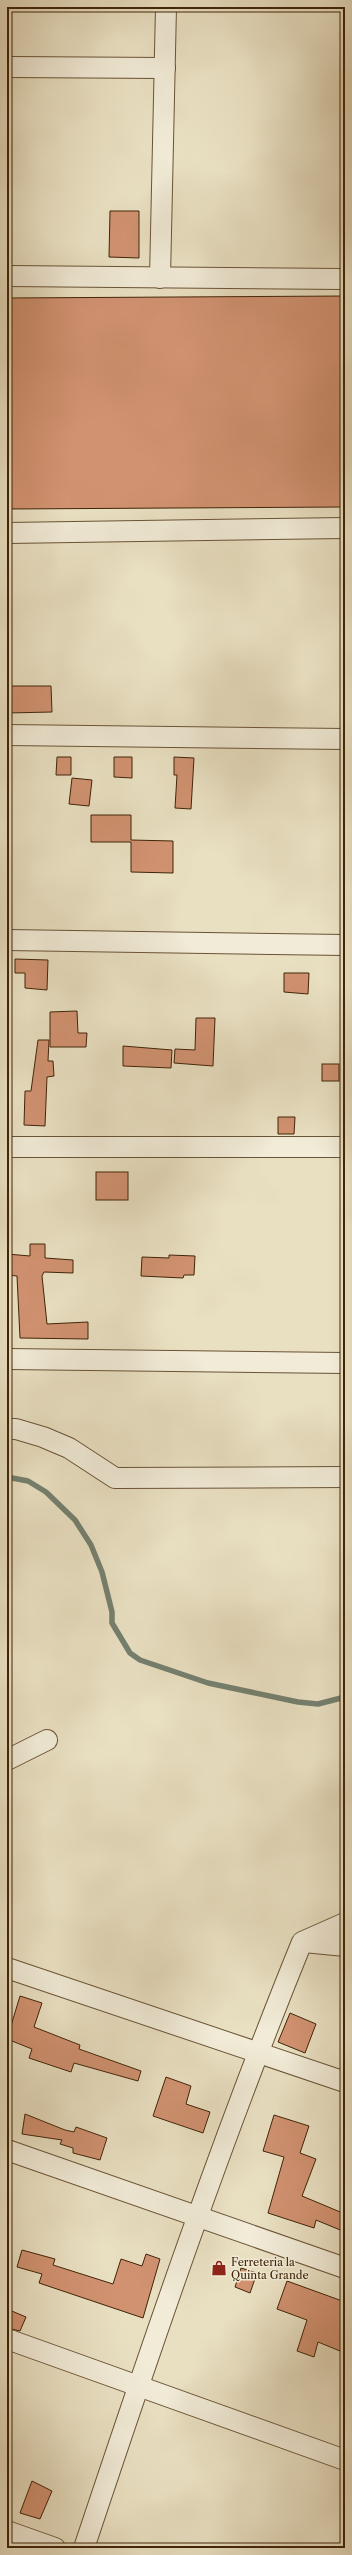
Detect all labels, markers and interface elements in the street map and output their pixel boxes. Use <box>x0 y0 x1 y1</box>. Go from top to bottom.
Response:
place label: Ferreteria la Quinta Grande <box>231 2255 309 2282</box>
shop icon: Ferreteria la Quinta Grande <box>210 2259 228 2277</box>

